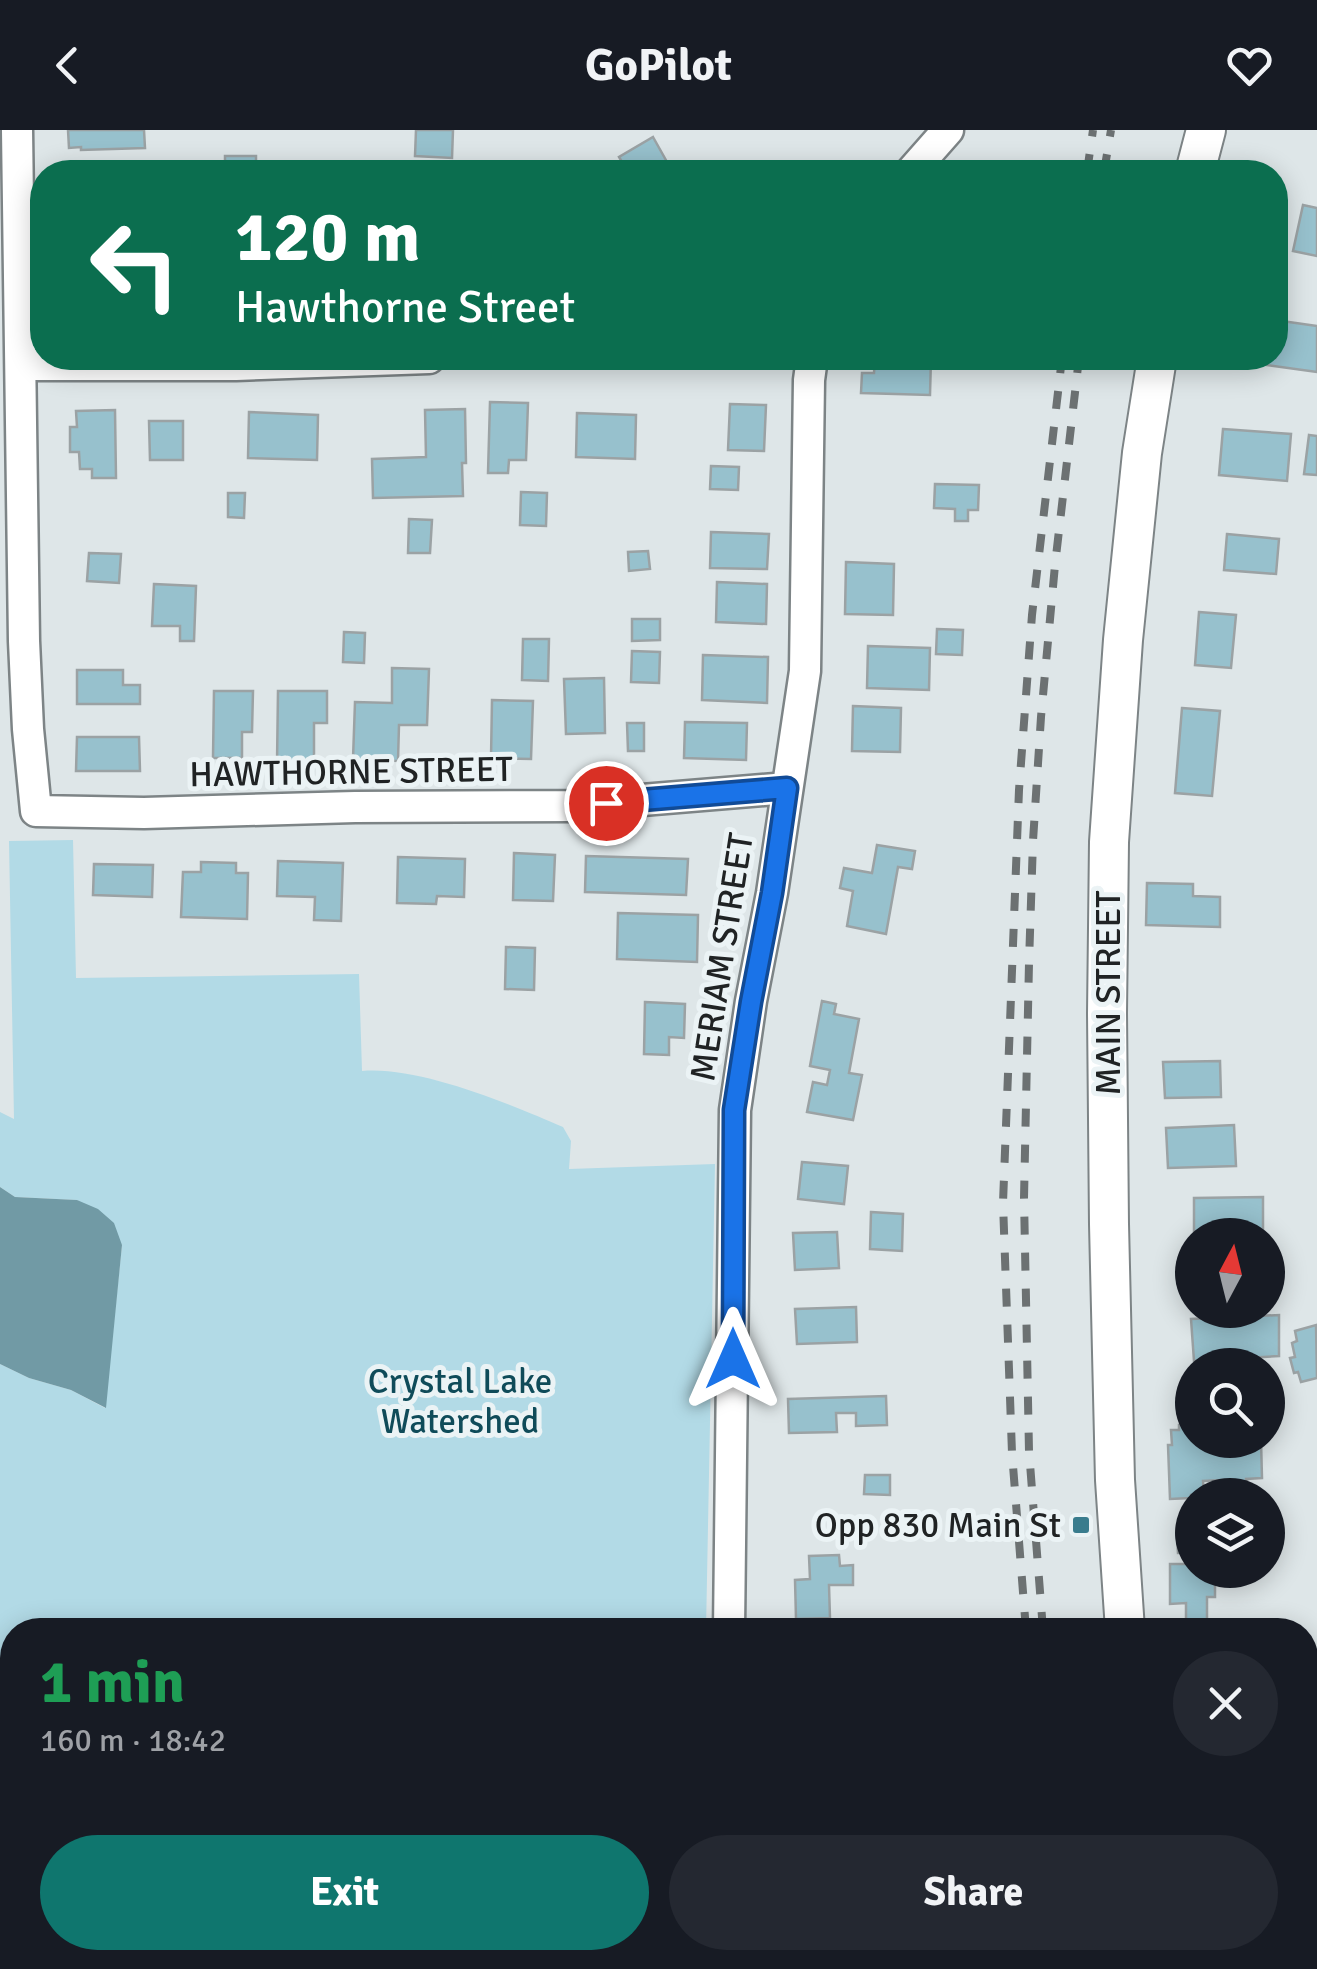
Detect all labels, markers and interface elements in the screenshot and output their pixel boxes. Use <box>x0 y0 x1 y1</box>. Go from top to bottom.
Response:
icon: back <box>40 38 95 93</box>
text: GoPilot <box>585 38 732 93</box>
icon: heart <box>1222 38 1277 93</box>
text: 120 m <box>235 194 420 280</box>
icon: left <box>70 200 200 330</box>
text: Hawthorne Street <box>235 280 575 335</box>
street label: HAWTHORNE STREET <box>189 748 513 796</box>
pin <box>564 761 649 846</box>
icon: arrive <box>579 776 634 831</box>
street label: MERIAM STREET <box>681 830 763 1084</box>
street label: MAIN STREET <box>1087 890 1130 1096</box>
north arrow <box>1175 1218 1285 1328</box>
map controls <box>1175 1218 1285 1588</box>
position arrow <box>681 1307 785 1411</box>
button: search <box>1175 1348 1285 1458</box>
park label: Crystal Lake Watershed <box>368 1360 552 1443</box>
button: layers <box>1175 1478 1285 1588</box>
place label: Opp 830 Main St <box>815 1504 1061 1547</box>
marker: Opp 830 Main St <box>1070 1514 1092 1536</box>
text: 1 min <box>40 1646 185 1720</box>
button: close <box>1173 1651 1278 1756</box>
text: 160 m · 18:42 <box>40 1721 226 1760</box>
button: Exit <box>40 1835 649 1950</box>
button: Share <box>669 1835 1278 1950</box>

